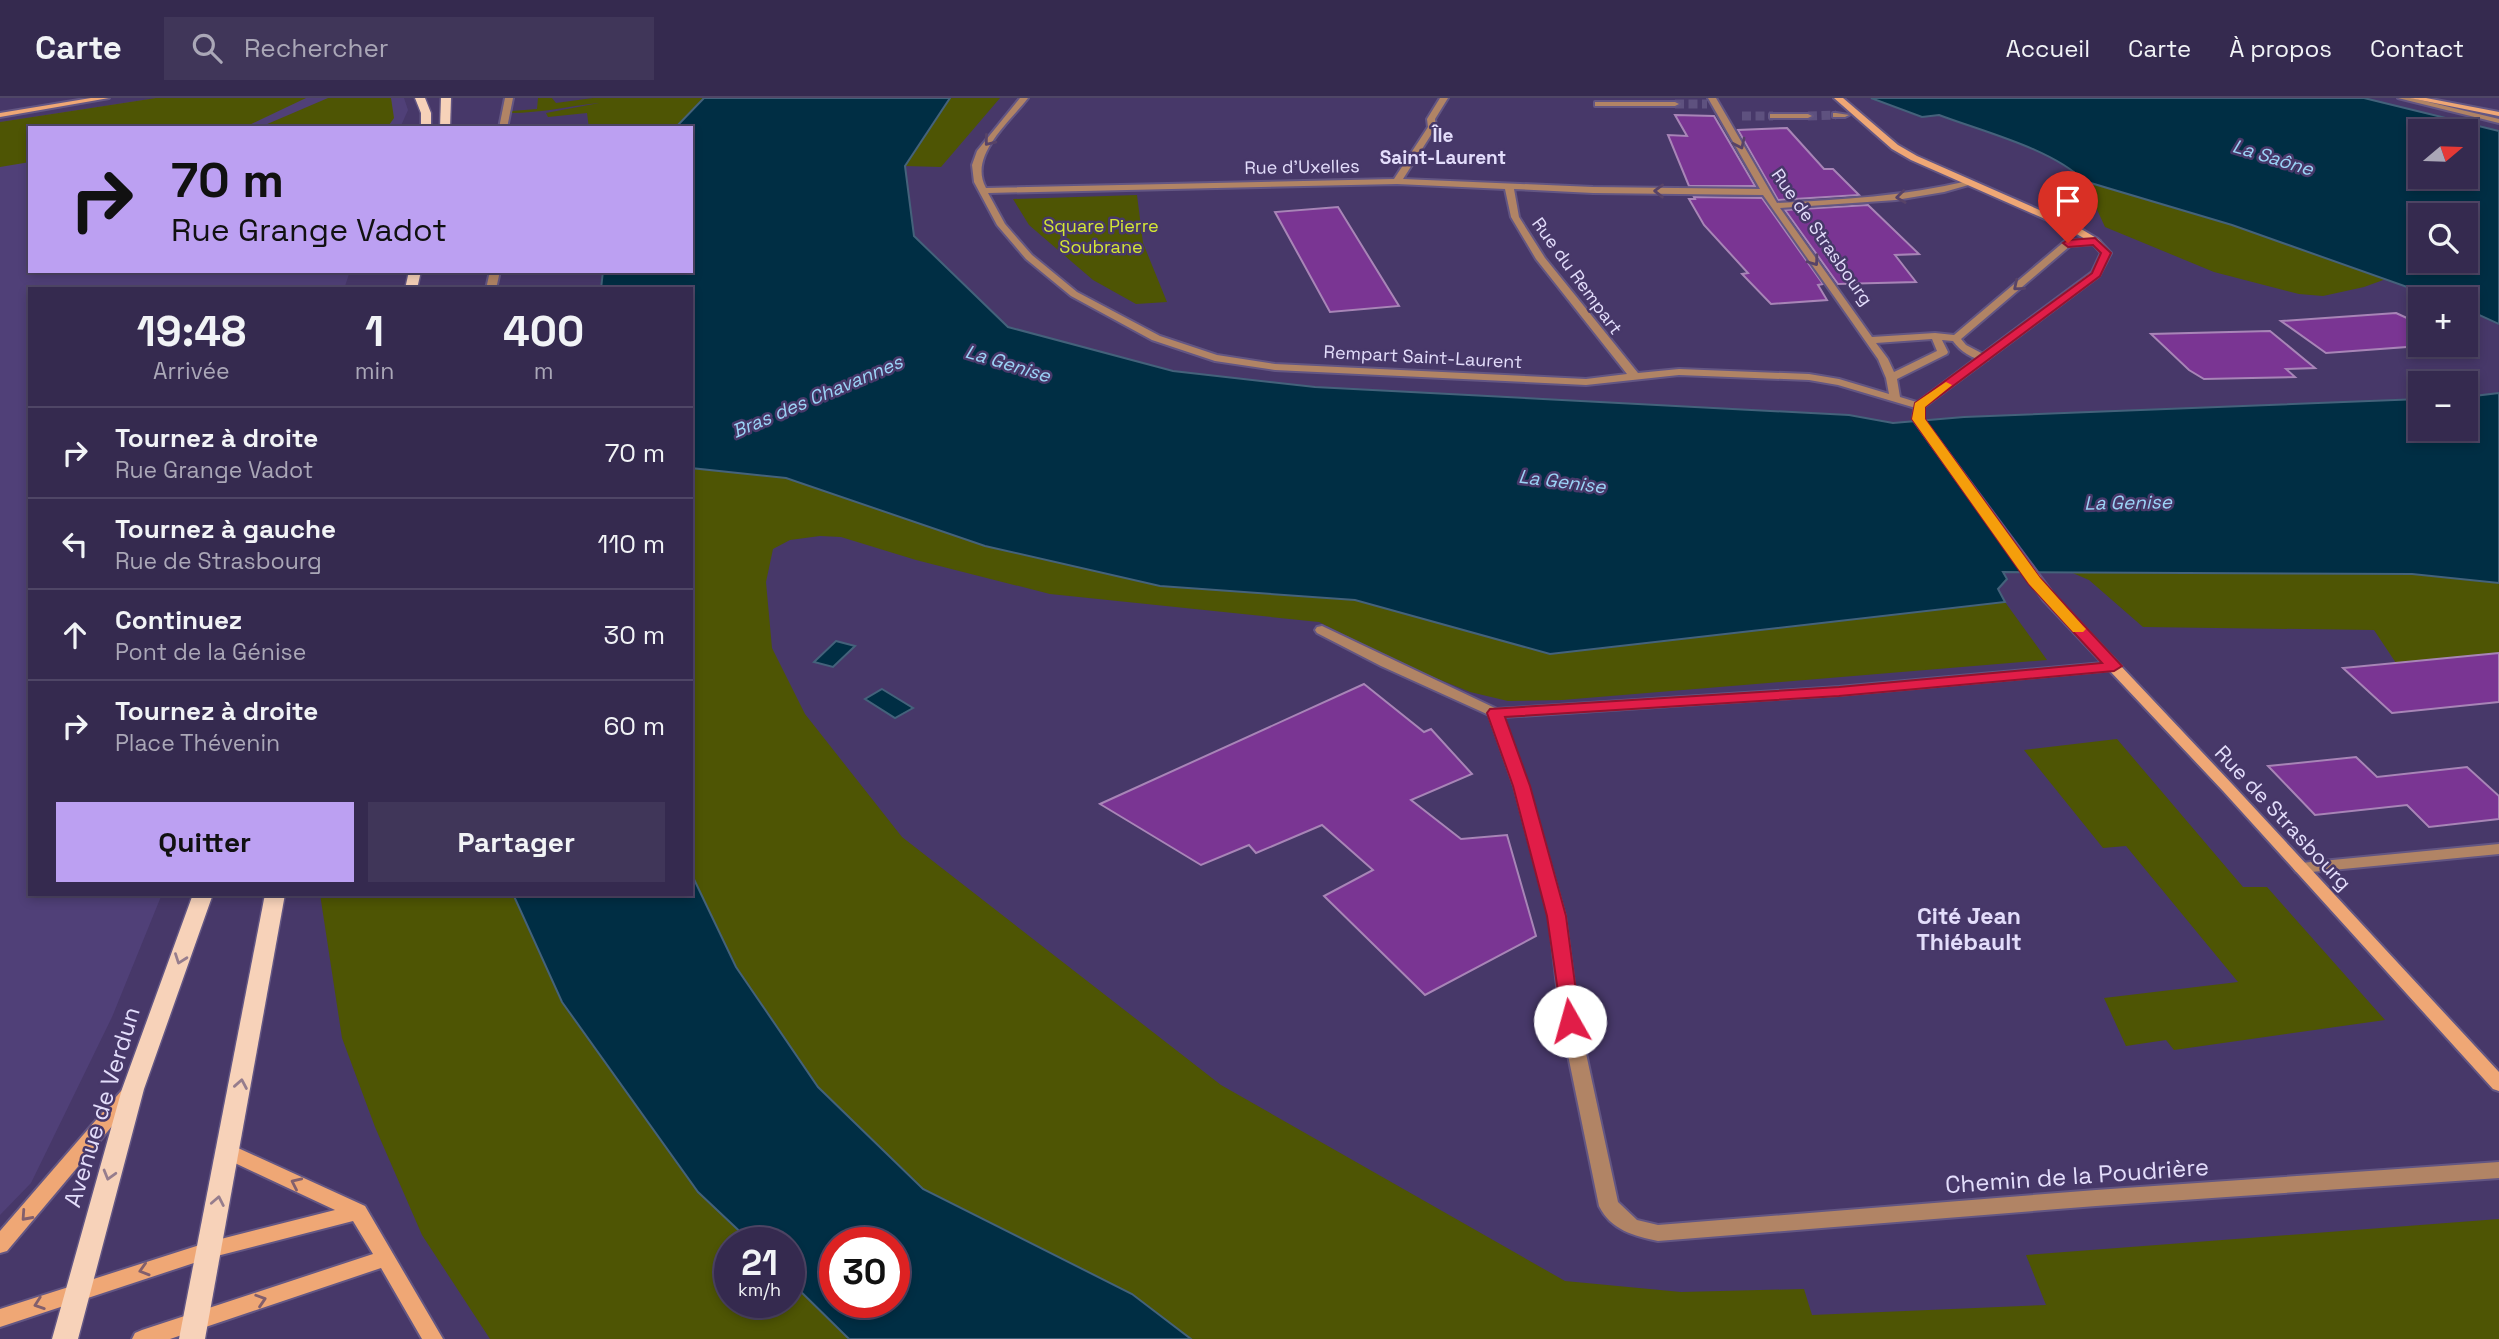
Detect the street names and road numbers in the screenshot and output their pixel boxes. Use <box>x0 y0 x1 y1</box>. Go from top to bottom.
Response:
street label: Rue d'Uxelles <box>1244 154 1360 179</box>
street label: Rue de Strasbourg <box>1767 164 1878 310</box>
street label: Rue du Rempart <box>1527 213 1628 339</box>
street label: Rempart Saint-Laurent <box>1323 340 1523 373</box>
street label: Rue de Strasbourg <box>2209 739 2358 896</box>
street label: Avenue de Verdun <box>56 1003 147 1211</box>
street label: Chemin de la Poudrière <box>1944 1151 2210 1200</box>

